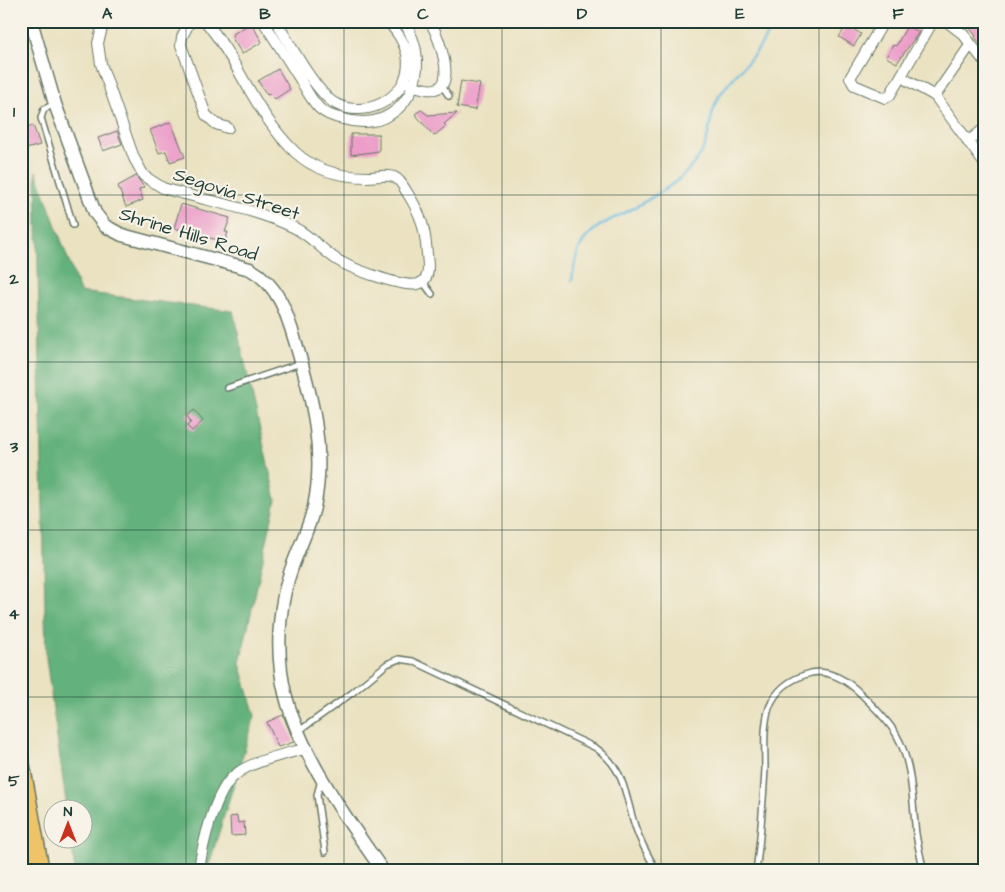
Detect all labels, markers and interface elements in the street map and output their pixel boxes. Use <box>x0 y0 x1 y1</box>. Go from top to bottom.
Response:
text: A <box>102 3 113 25</box>
text: B <box>259 3 271 25</box>
text: C <box>417 3 429 25</box>
text: D <box>577 3 588 25</box>
text: E <box>735 3 745 25</box>
text: F <box>892 3 904 25</box>
text: 1 <box>13 101 16 123</box>
street label: Segovia Street <box>169 161 304 229</box>
street label: Shrine Hills Road <box>116 201 261 268</box>
text: 2 <box>8 268 19 290</box>
text: 3 <box>9 436 19 458</box>
text: 4 <box>9 603 20 625</box>
text: 5 <box>8 770 20 792</box>
north arrow <box>42 800 92 850</box>
text: N <box>64 802 73 822</box>

